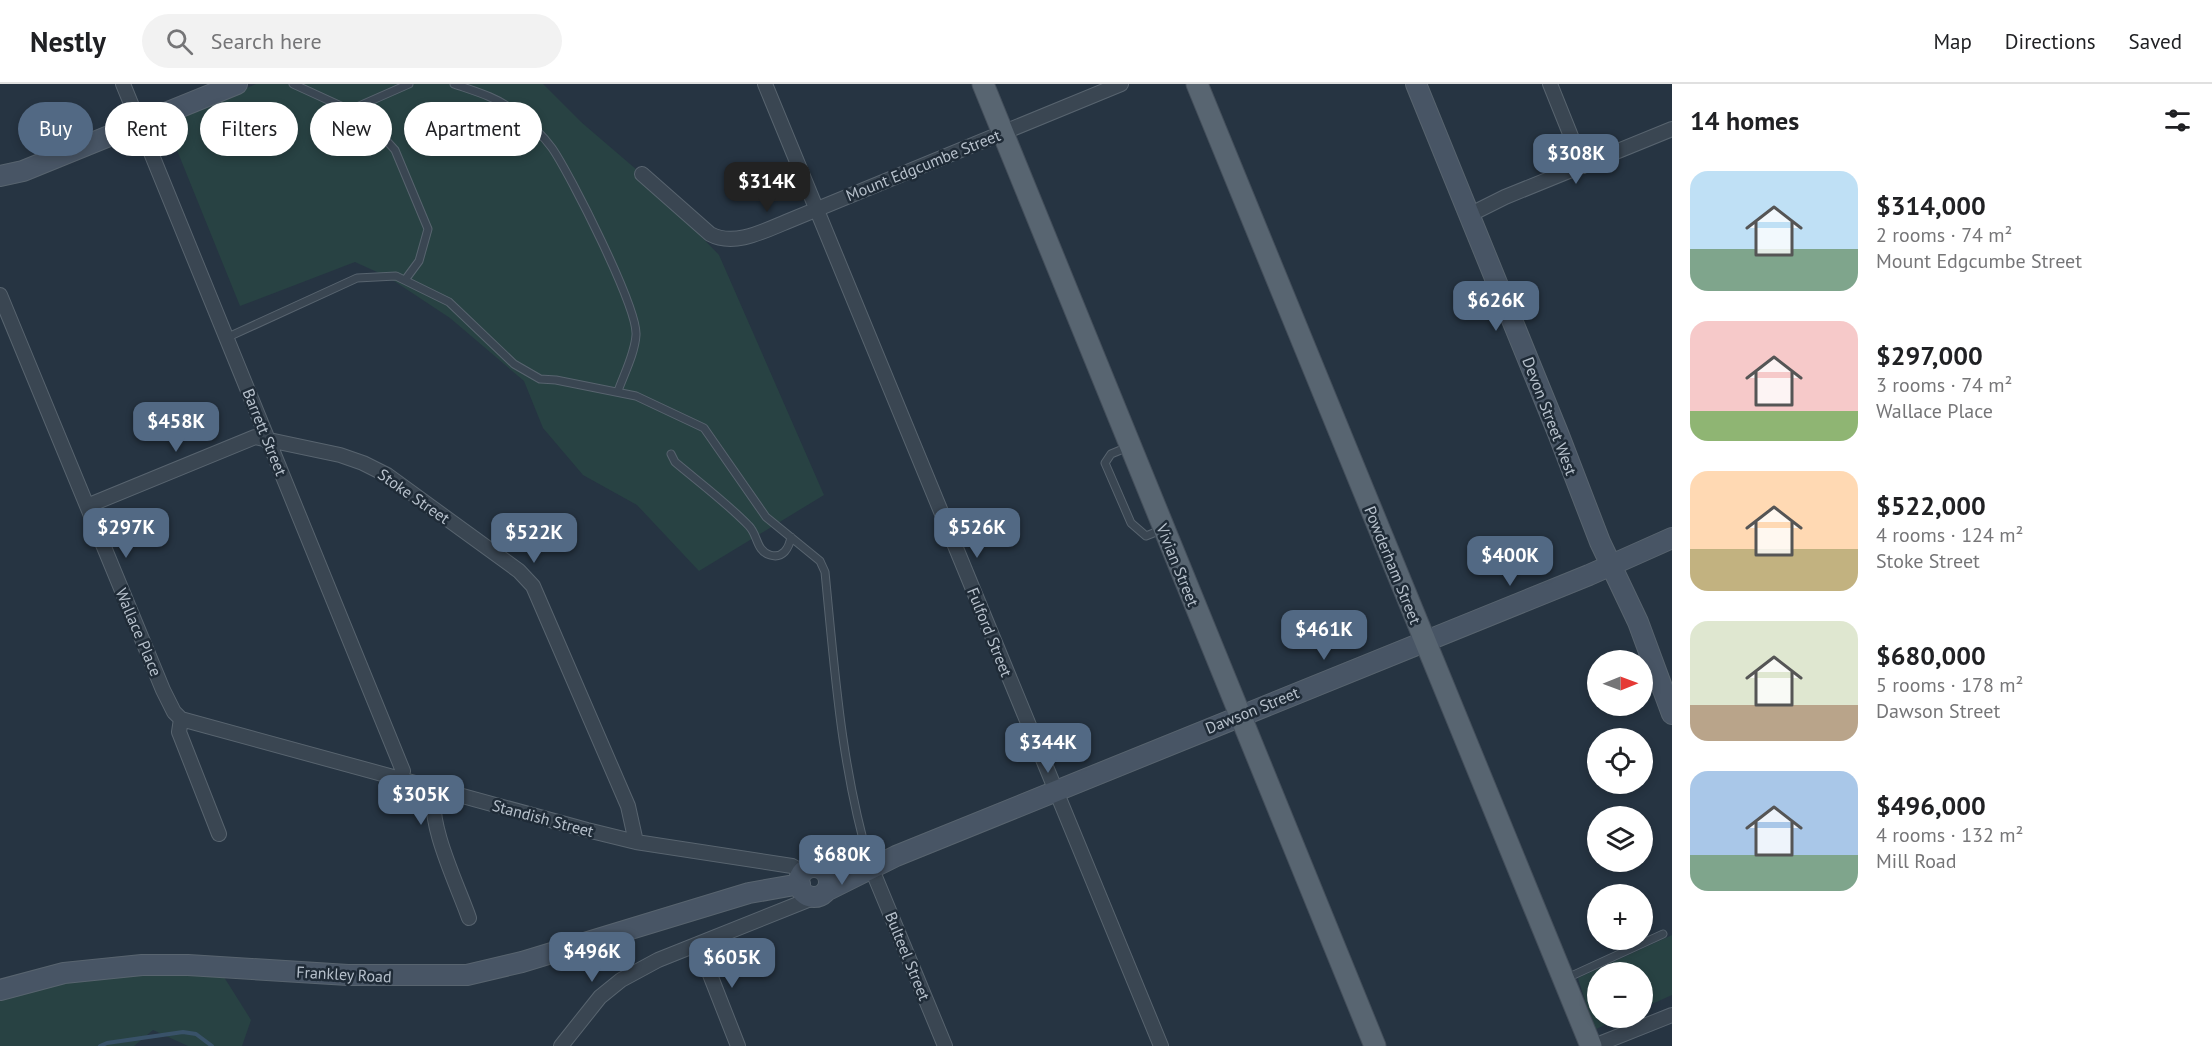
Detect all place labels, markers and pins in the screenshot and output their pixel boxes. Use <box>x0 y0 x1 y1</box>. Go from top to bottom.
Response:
pin: $308K <box>1534 134 1618 185</box>
pin: $314K <box>725 162 809 213</box>
pin: $626K <box>1454 281 1538 332</box>
pin: $458K <box>134 402 218 453</box>
pin: $297K <box>84 508 168 559</box>
pin: $526K <box>935 508 1019 559</box>
pin: $522K <box>492 513 576 564</box>
pin: $400K <box>1468 536 1552 587</box>
pin: $461K <box>1282 610 1366 661</box>
pin: $344K <box>1006 723 1090 774</box>
pin: $305K <box>379 775 463 826</box>
pin: $680K <box>800 835 884 886</box>
pin: $496K <box>550 932 634 983</box>
pin: $605K <box>690 938 774 989</box>

